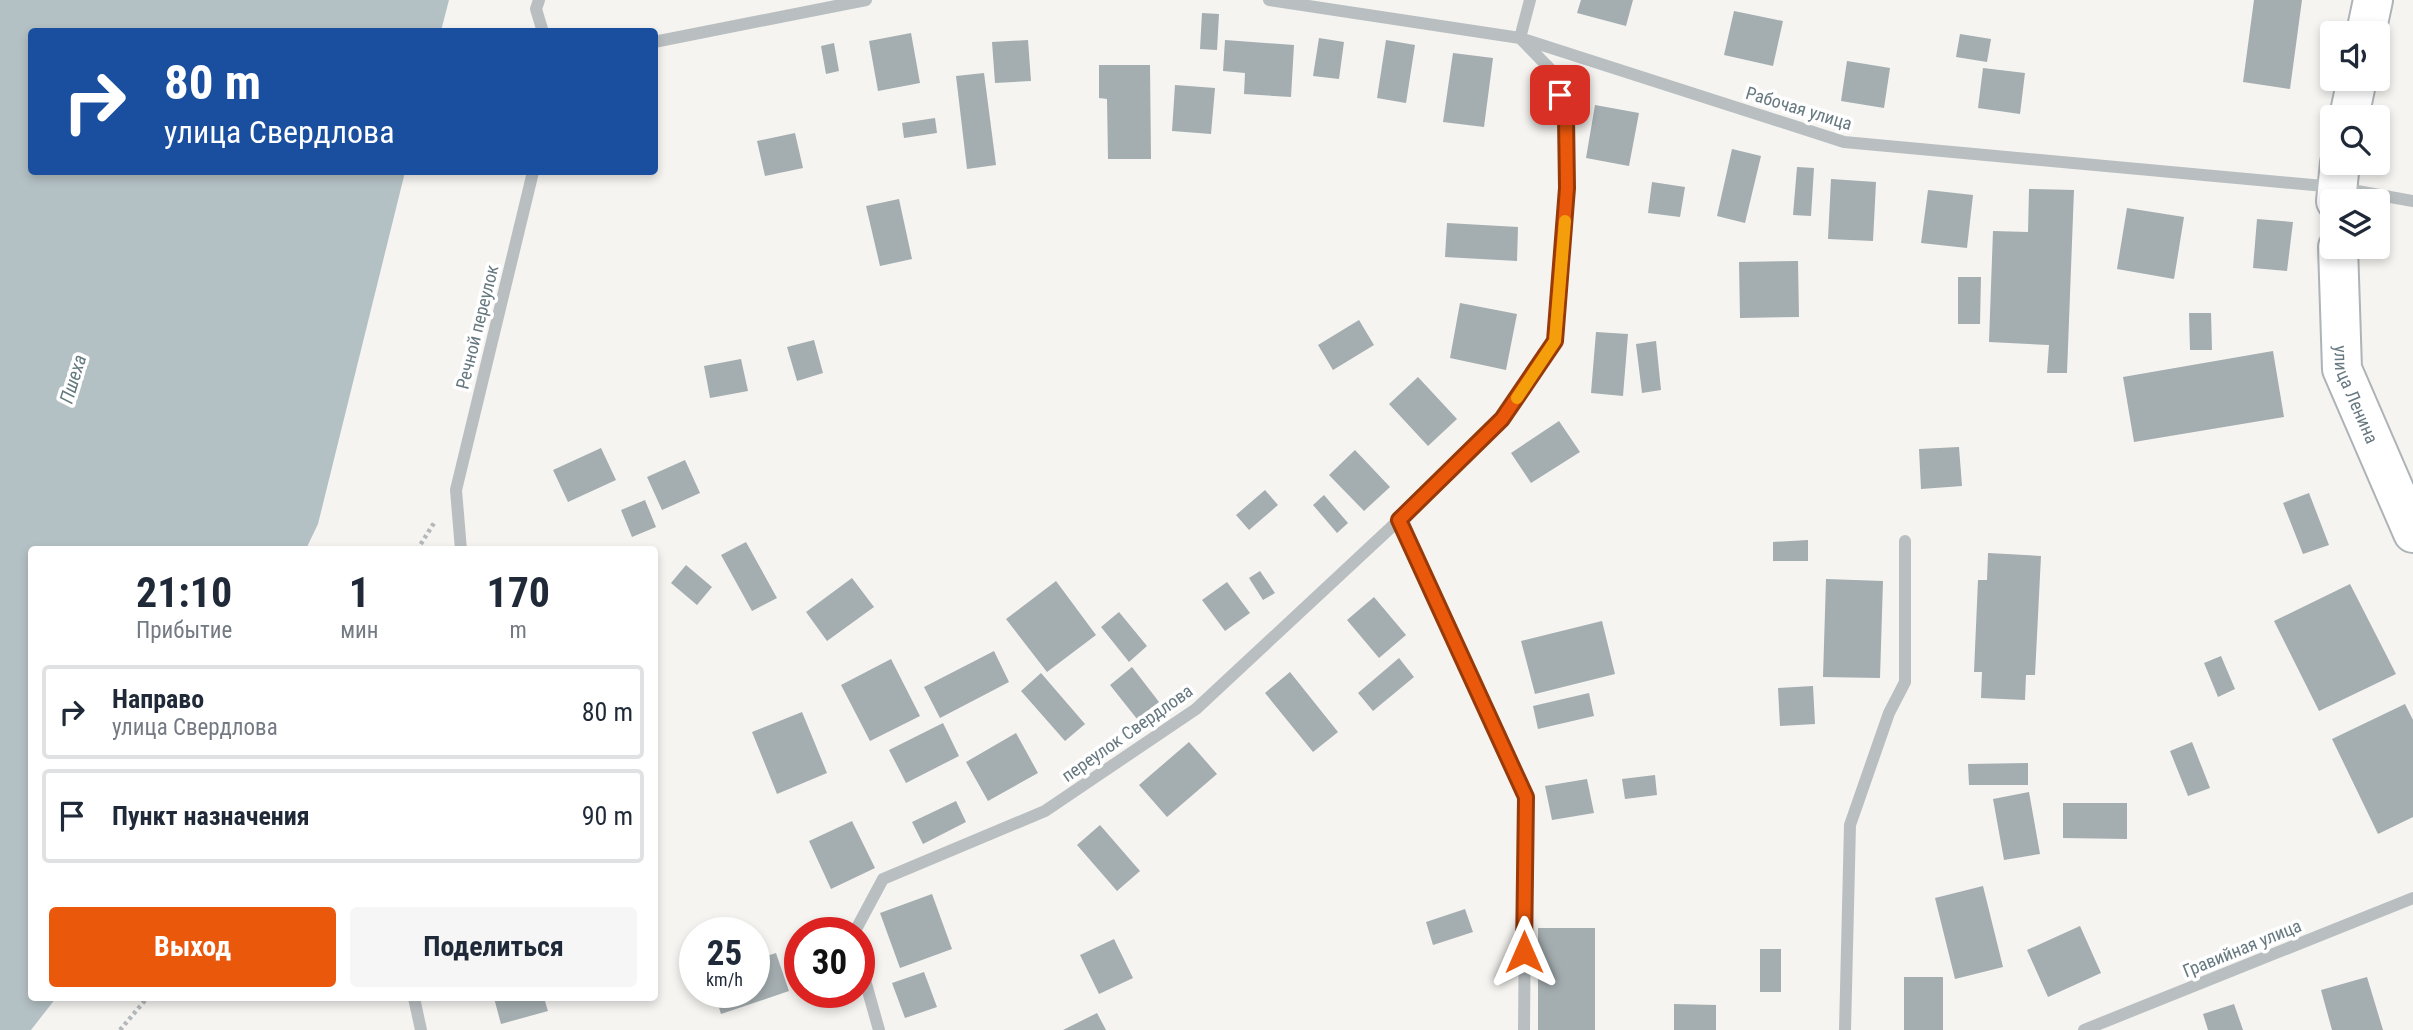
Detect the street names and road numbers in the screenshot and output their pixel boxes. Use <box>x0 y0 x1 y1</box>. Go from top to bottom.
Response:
street label: Рабочая улица <box>1743 82 1855 134</box>
street label: Речной переулок <box>451 262 503 391</box>
street label: улица Ленина <box>2331 345 2383 446</box>
street label: переулок Свердлова <box>1058 680 1196 786</box>
street label: Гравийная улица <box>2180 915 2304 981</box>

